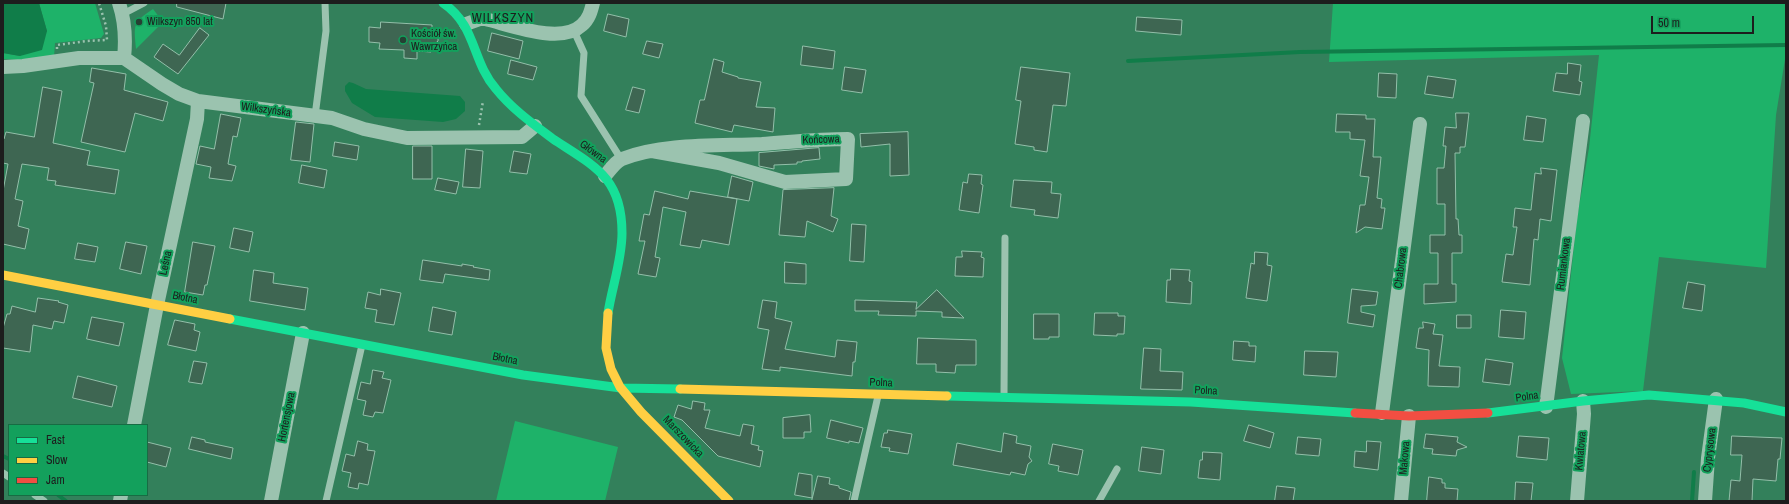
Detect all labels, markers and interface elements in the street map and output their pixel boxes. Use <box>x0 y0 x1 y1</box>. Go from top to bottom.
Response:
scale bar <box>1653 8 1756 34</box>
district label: WILKSZYN <box>472 11 534 27</box>
place label: Wilkszyn 850 lat <box>147 15 213 29</box>
text: 50 m <box>1658 15 1680 31</box>
marker: Wilkszyn 850 lat <box>134 17 144 27</box>
place label: Kościół św. Wawrzyńca <box>411 27 457 53</box>
marker: Kościół św. Wawrzyńca <box>398 35 408 45</box>
street label: Wilkszyńska <box>240 100 292 120</box>
street label: Końcowa <box>802 133 840 147</box>
street label: Główna <box>577 138 609 166</box>
street label: Rumiankowa <box>1554 237 1574 291</box>
street label: Chabrowa <box>1392 247 1410 289</box>
street label: Leśna <box>157 250 175 276</box>
street label: Błotna <box>171 289 199 307</box>
street label: Błotna <box>491 350 519 368</box>
street label: Polna <box>869 376 893 390</box>
street label: Polna <box>1194 384 1218 398</box>
street label: Polna <box>1515 389 1539 405</box>
street label: Hortensjowa <box>276 391 298 443</box>
street label: Marszowicka <box>660 413 706 461</box>
legend <box>8 424 148 496</box>
street label: Cyprysowa <box>1701 427 1719 473</box>
street label: Kwiatowa <box>1573 431 1589 471</box>
text: Fast <box>46 432 65 448</box>
street label: Makowa <box>1397 441 1413 475</box>
text: Slow <box>46 452 67 468</box>
text: Jam <box>46 472 65 488</box>

